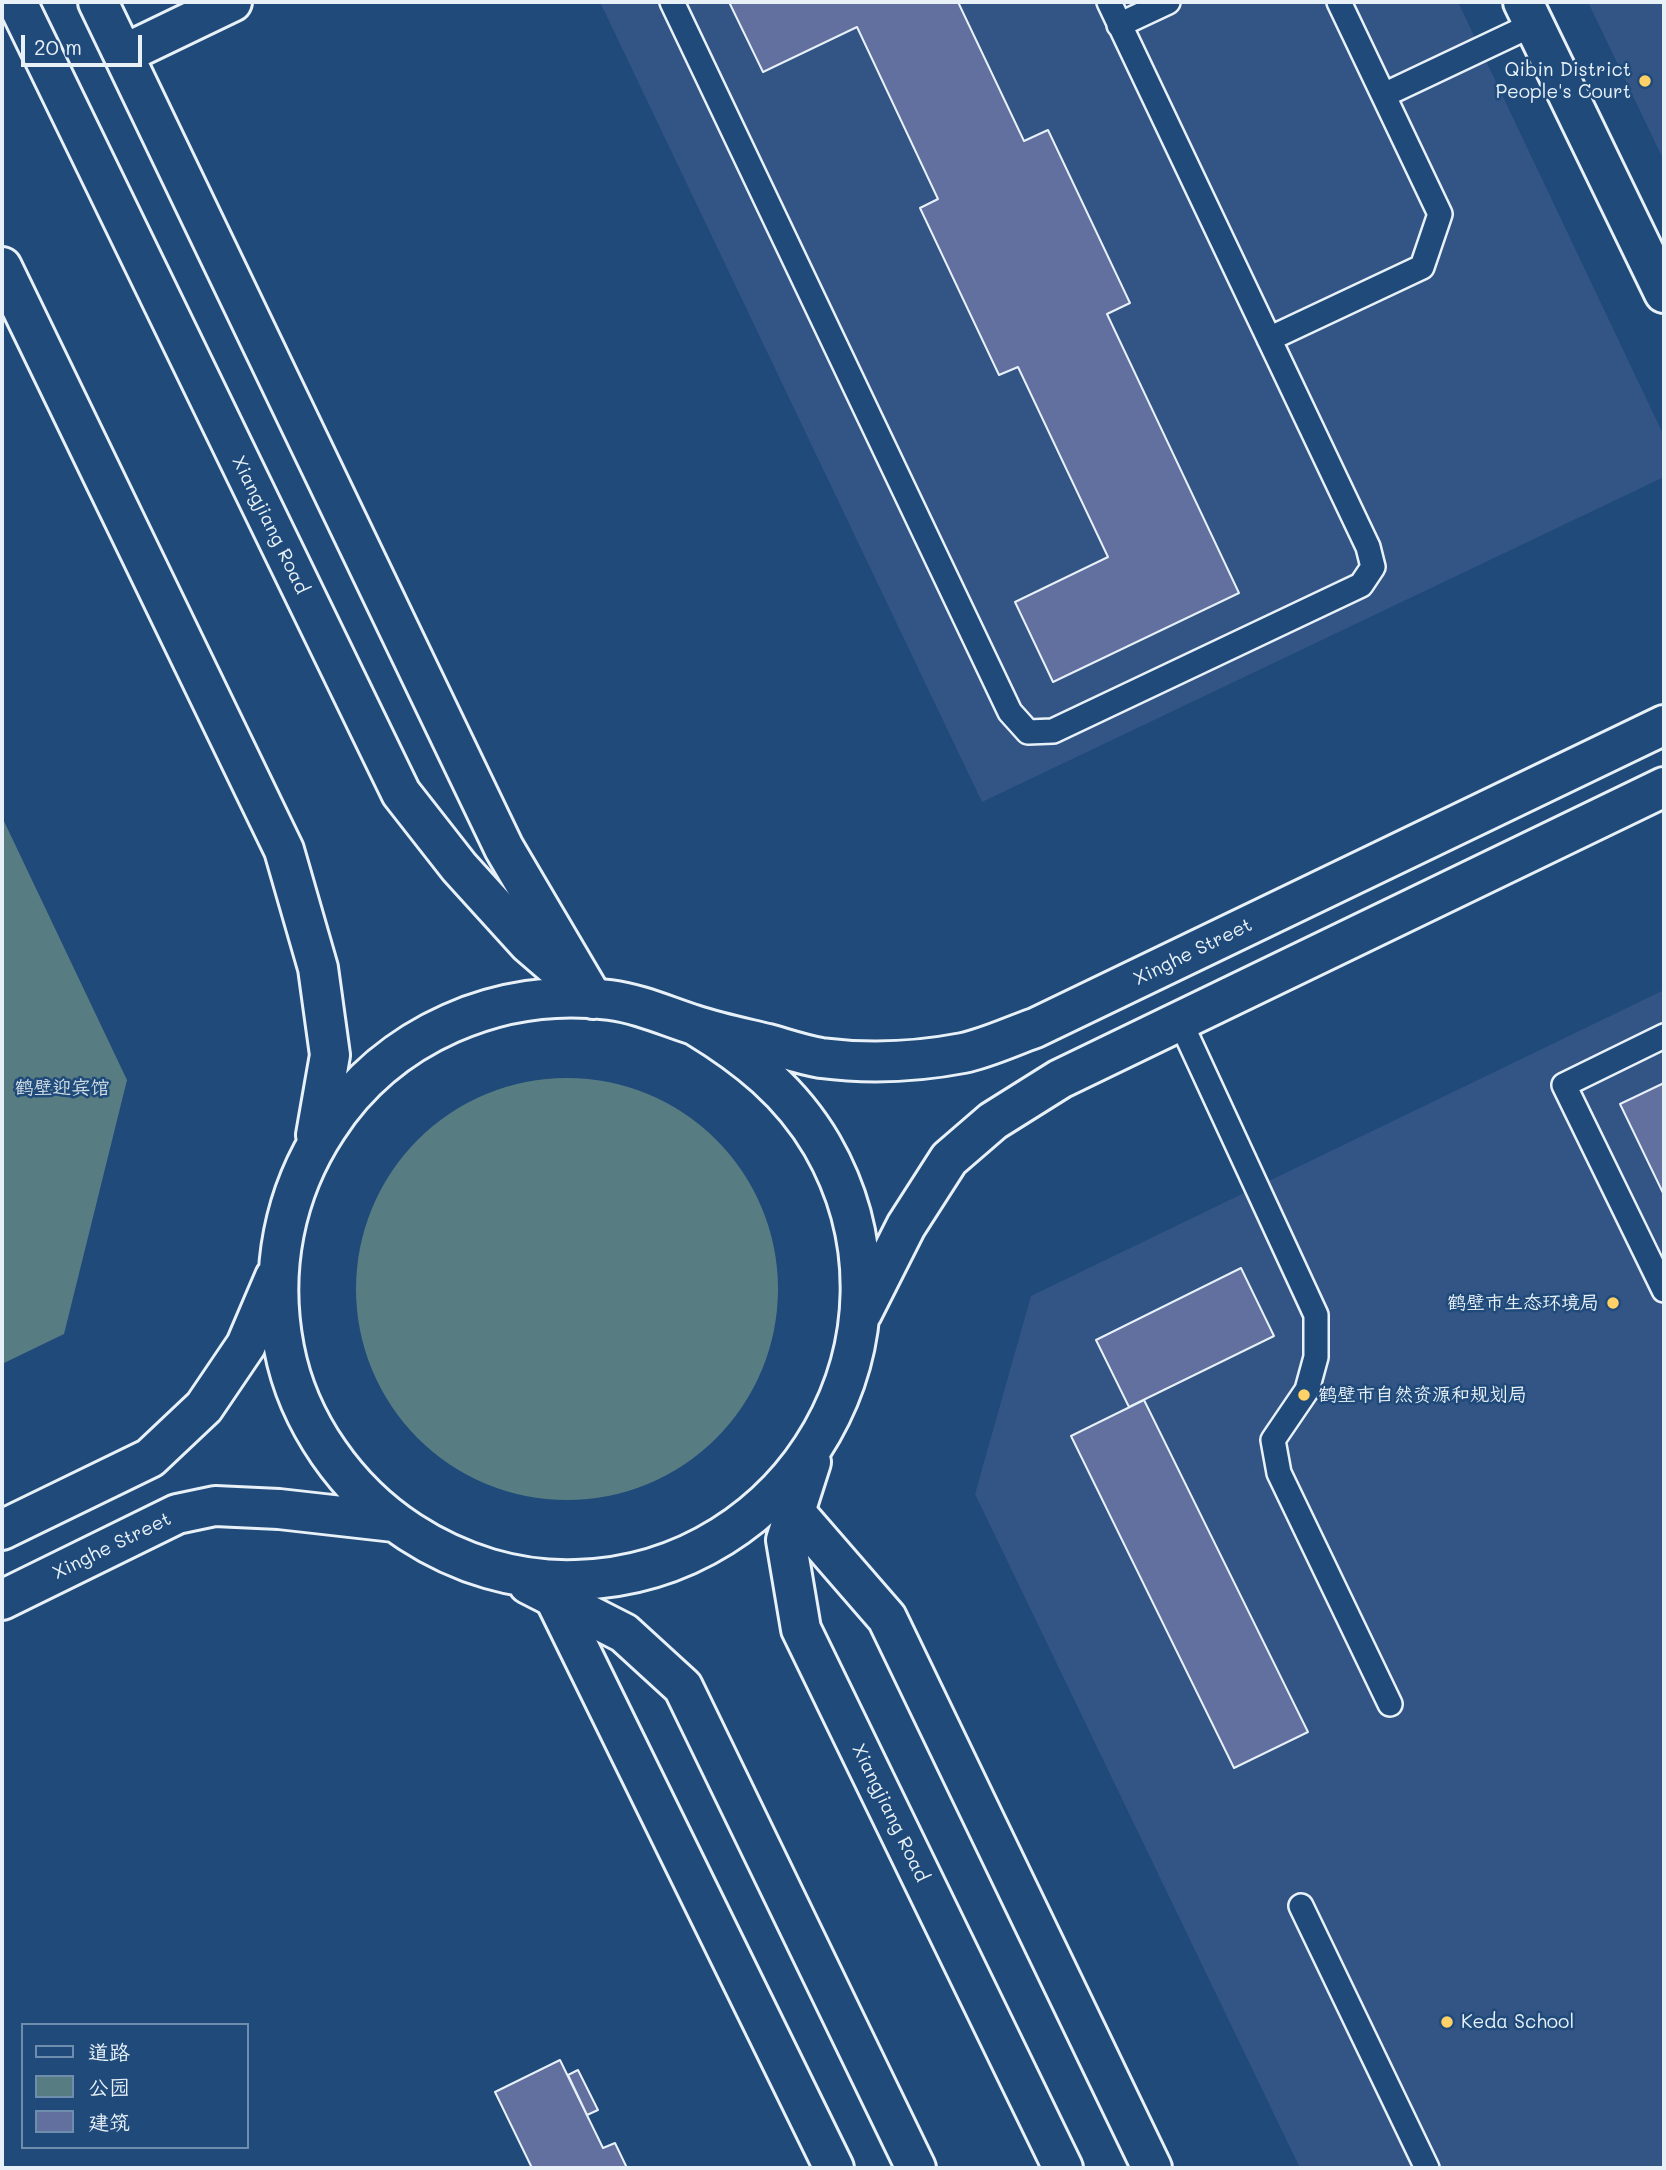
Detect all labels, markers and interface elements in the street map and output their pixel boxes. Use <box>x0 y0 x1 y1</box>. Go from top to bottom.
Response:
scale bar <box>24 21 145 65</box>
text: 20 m <box>34 33 82 60</box>
place label: Qibin District People's Court <box>1495 59 1631 103</box>
marker: Qibin District People's Court <box>1637 73 1653 89</box>
street label: Xiangjiang Road <box>227 452 313 598</box>
street label: Xinghe Street <box>1130 913 1256 991</box>
park label: 鹤壁迎宾馆 <box>15 1077 109 1099</box>
place label: 鹤壁市生态环境局 <box>1447 1292 1599 1314</box>
marker: 鹤壁市生态环境局 <box>1605 1295 1621 1311</box>
place label: 鹤壁市自然资源和规划局 <box>1318 1384 1527 1406</box>
marker: 鹤壁市自然资源和规划局 <box>1296 1387 1312 1403</box>
street label: Xinghe Street <box>49 1507 175 1585</box>
street label: Xiangjiang Road <box>847 1740 933 1886</box>
place label: Keda School <box>1461 2011 1574 2033</box>
marker: Keda School <box>1439 2014 1455 2030</box>
legend <box>21 2023 248 2149</box>
text: 道路 <box>88 2038 130 2065</box>
text: 公园 <box>88 2073 130 2100</box>
text: 建筑 <box>88 2108 130 2135</box>

